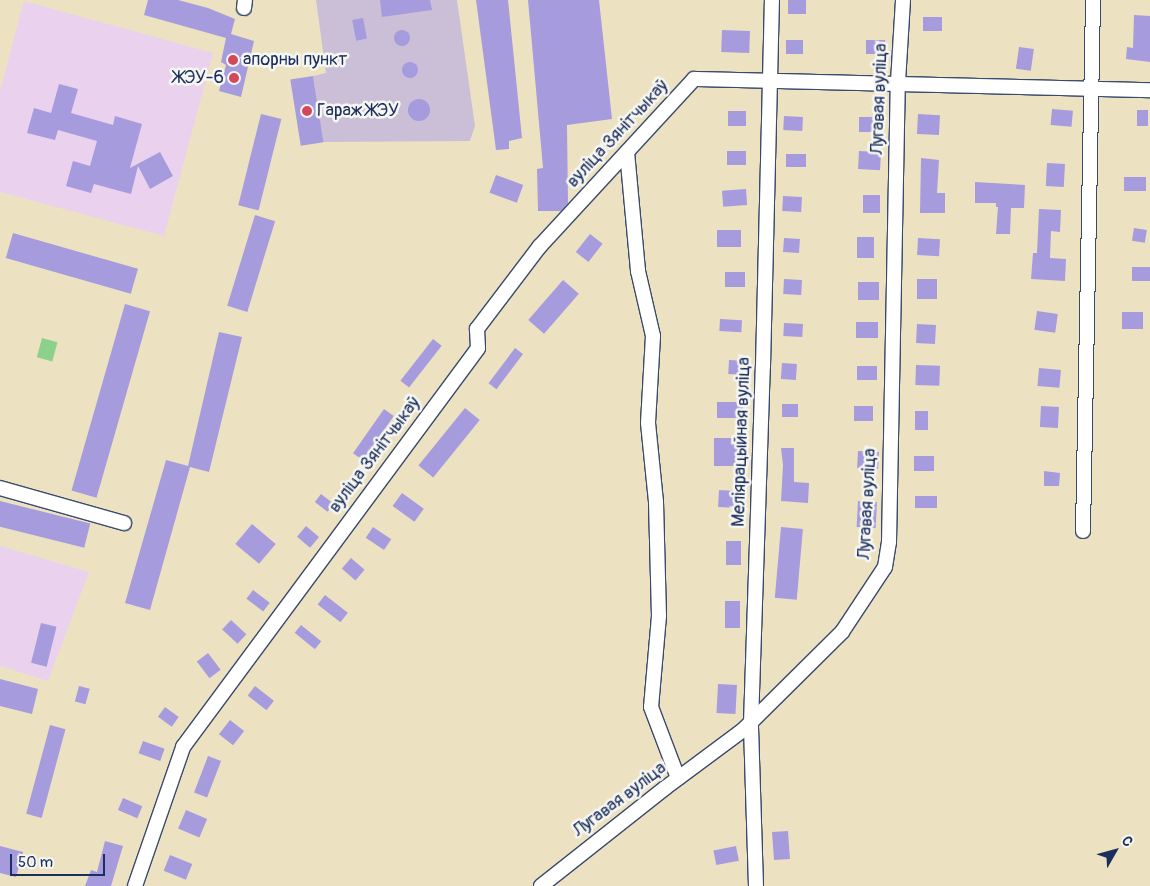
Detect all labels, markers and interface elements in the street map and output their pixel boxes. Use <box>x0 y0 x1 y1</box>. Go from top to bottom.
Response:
street label: Лугавая вуліца <box>867 43 893 155</box>
place label: апорны пункт <box>243 49 347 71</box>
marker: апорны пункт <box>227 54 239 66</box>
place label: ЖЭУ-6 <box>173 67 224 89</box>
marker: ЖЭУ-6 <box>228 72 240 84</box>
street label: вуліца Зянітчыкаў <box>563 76 673 192</box>
place label: Гараж ЖЭУ <box>317 100 399 122</box>
marker: Гараж ЖЭУ <box>301 105 313 117</box>
street label: Меліярацыйная вуліца <box>728 357 756 527</box>
street label: вуліца Зянітчыкаў <box>324 393 426 517</box>
street label: Лугавая вуліца <box>854 448 882 560</box>
street label: Лугавая вуліца <box>569 758 671 842</box>
north arrow <box>1090 826 1140 876</box>
text: С <box>1118 833 1137 850</box>
scale bar <box>12 844 108 876</box>
text: 50 m <box>18 853 53 872</box>

